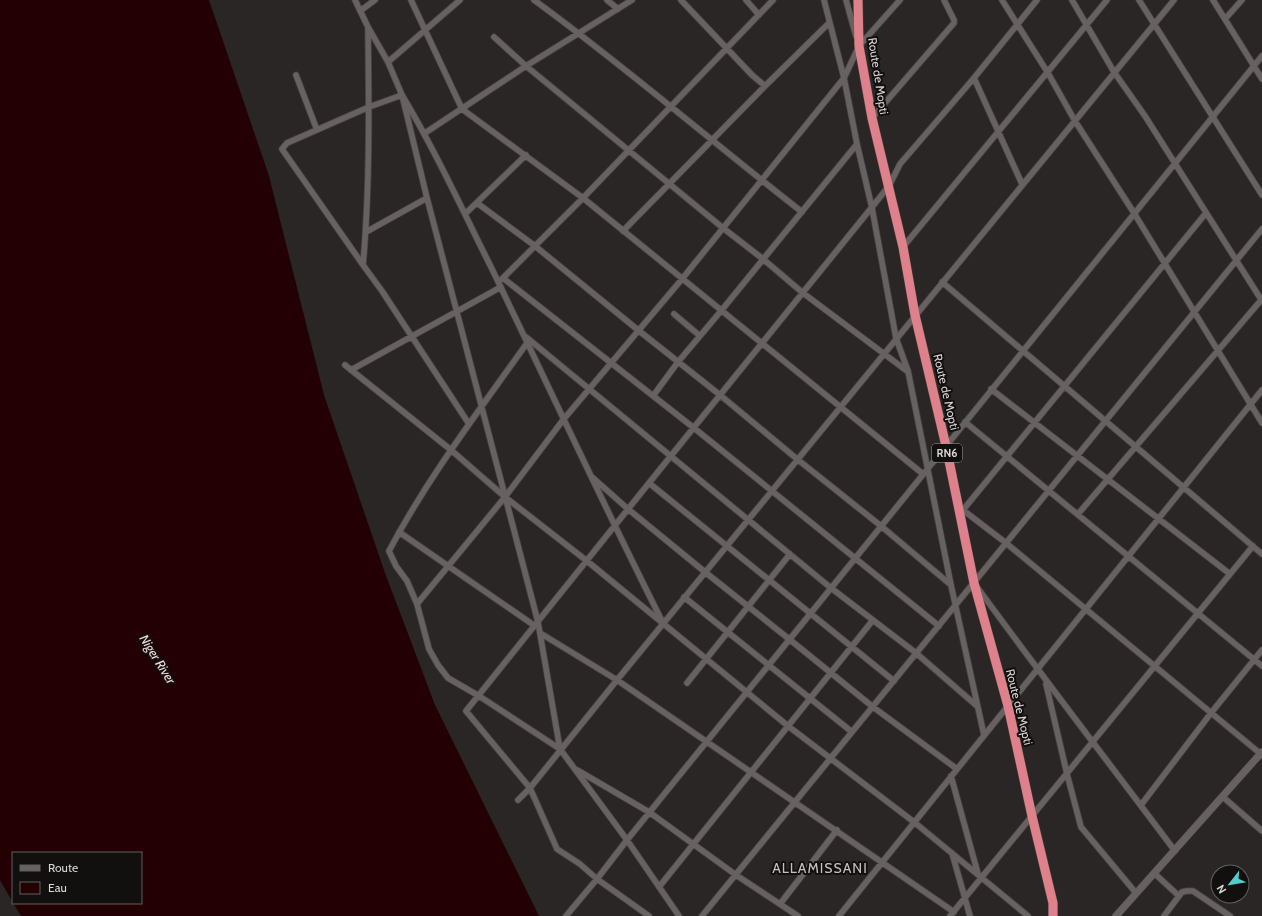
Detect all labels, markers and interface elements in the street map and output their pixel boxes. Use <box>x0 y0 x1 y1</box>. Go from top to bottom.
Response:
street label: Route de Mopti <box>865 36 892 115</box>
street label: Route de Mopti <box>930 352 963 431</box>
road number: RN6 <box>932 444 962 462</box>
water label: Niger River <box>137 631 180 688</box>
street label: Route de Mopti <box>1003 667 1036 746</box>
legend <box>12 852 142 904</box>
district label: ALLAMISSANI <box>772 859 868 877</box>
text: Route <box>48 860 78 875</box>
north arrow <box>1210 864 1250 904</box>
text: Eau <box>48 880 67 895</box>
text: N <box>1213 882 1229 896</box>

